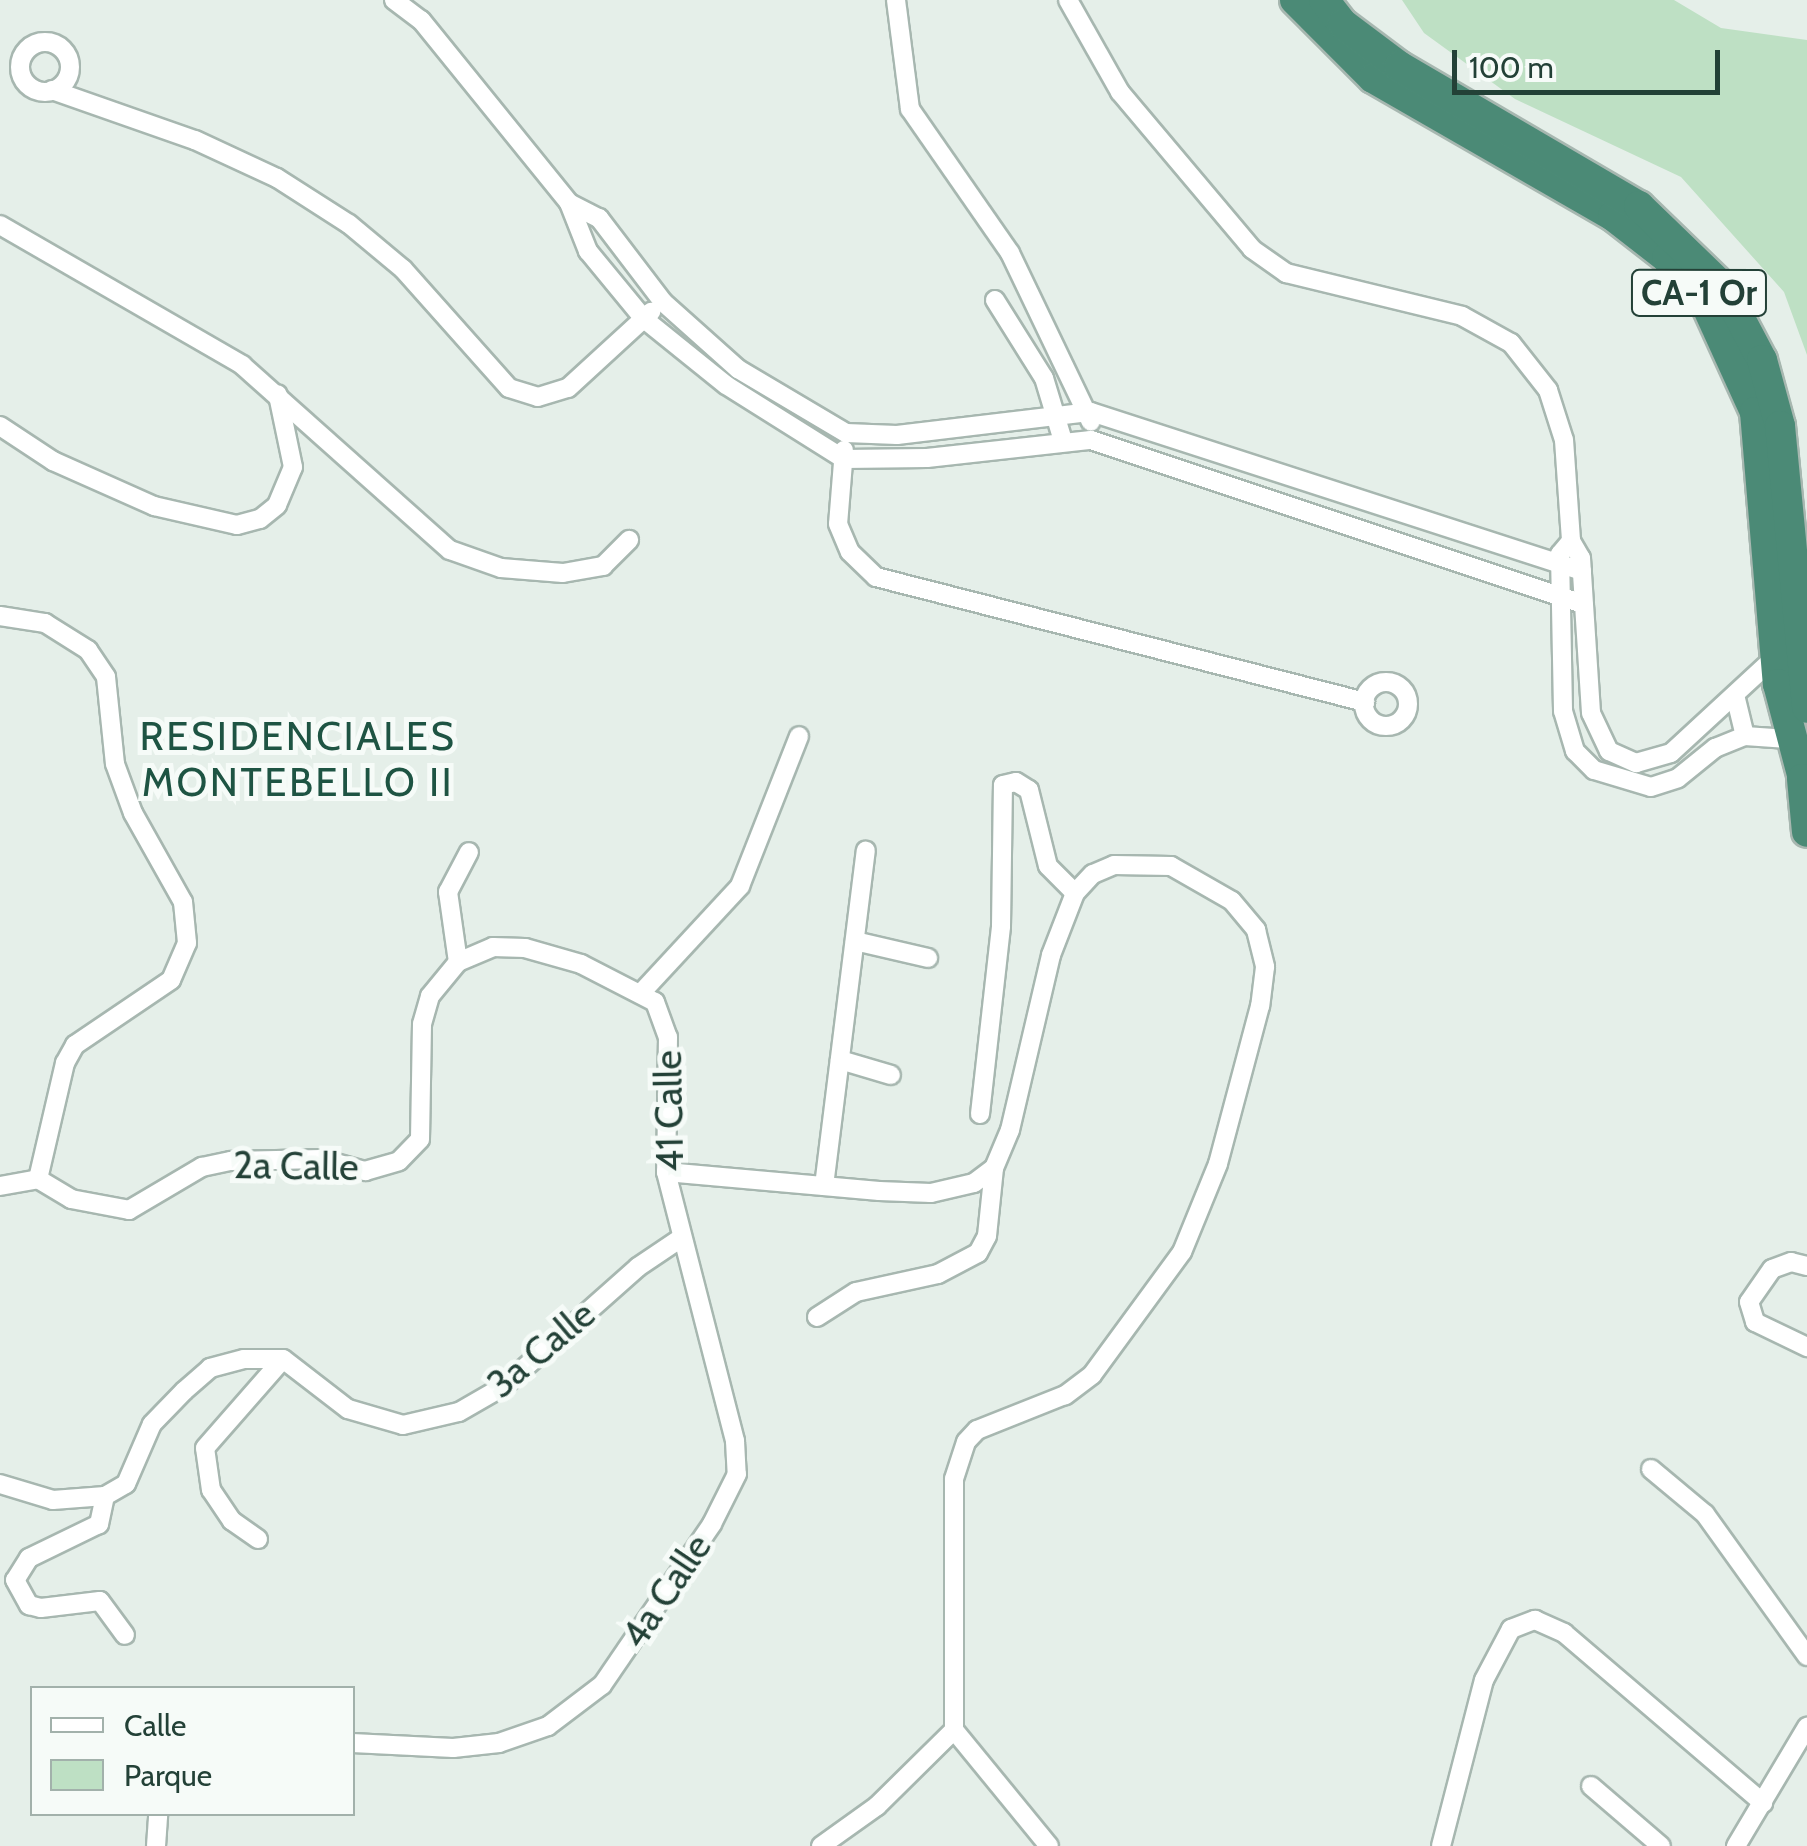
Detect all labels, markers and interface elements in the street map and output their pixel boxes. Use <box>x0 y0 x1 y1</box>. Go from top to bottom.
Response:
scale bar <box>1457 30 1724 92</box>
text: 100 m <box>1469 49 1554 86</box>
road number: CA-1 Or <box>1629 263 1769 323</box>
district label: RESIDENCIALES MONTEBELLO II <box>140 712 456 806</box>
street label: 41 Calle <box>645 1050 693 1172</box>
street label: 2a Calle <box>233 1142 359 1190</box>
street label: 3a Calle <box>478 1291 604 1407</box>
street label: 4a Calle <box>611 1525 721 1657</box>
legend <box>30 1686 355 1816</box>
text: Calle <box>124 1707 186 1744</box>
text: Parque <box>124 1757 212 1794</box>

